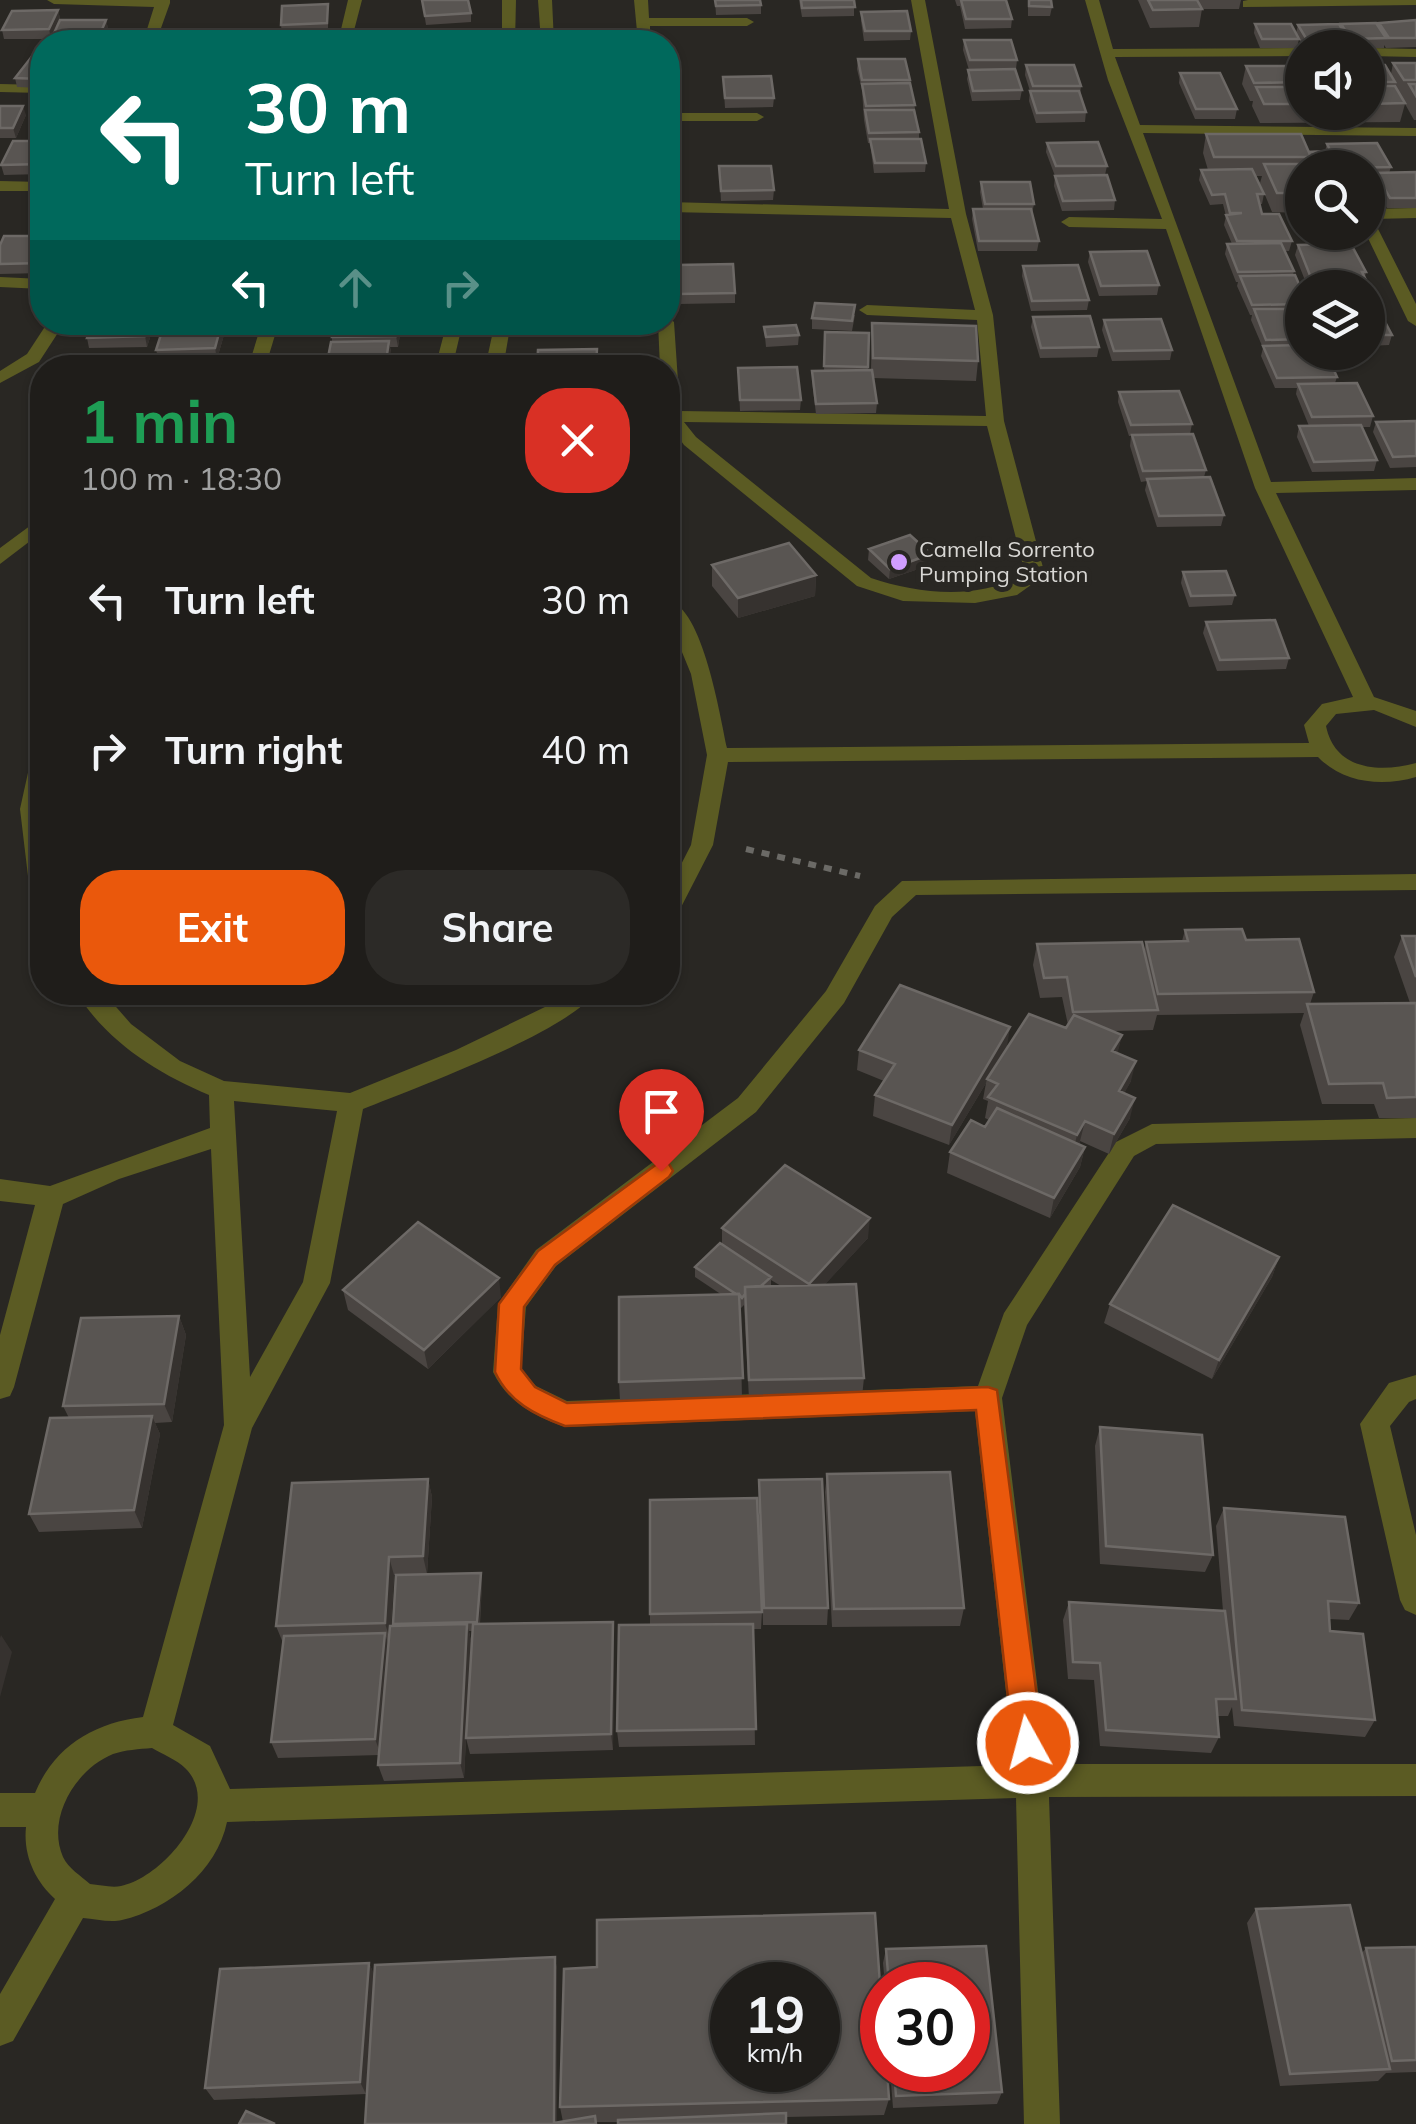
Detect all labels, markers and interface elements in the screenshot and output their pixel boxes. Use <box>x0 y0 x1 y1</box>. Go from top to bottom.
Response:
map controls <box>1285 30 1385 370</box>
button: sound <box>1285 30 1385 130</box>
text: 30 m <box>245 63 411 151</box>
icon: left <box>80 70 210 200</box>
text: Turn left <box>245 150 414 206</box>
button: search <box>1285 150 1385 250</box>
icon: left <box>223 260 278 315</box>
icon: ahead <box>328 260 383 315</box>
icon: right <box>433 260 488 315</box>
button: layers <box>1285 270 1385 370</box>
text: 1 min <box>80 383 238 458</box>
button: close <box>525 388 630 493</box>
text: 100 m · 18:30 <box>80 458 282 498</box>
place label: Camella Sorrento Pumping Station <box>919 535 1095 588</box>
marker: Camella Sorrento Pumping Station <box>888 551 910 573</box>
icon: left <box>80 573 135 628</box>
text: Turn left <box>165 576 315 624</box>
text: 30 m <box>541 576 630 624</box>
icon: right <box>80 723 135 778</box>
text: Turn right <box>165 726 342 774</box>
text: 40 m <box>541 726 630 774</box>
button: Exit <box>80 870 345 985</box>
button: Share <box>365 870 630 985</box>
pin <box>619 1069 704 1172</box>
icon: arrive <box>634 1084 689 1139</box>
position arrow <box>976 1691 1080 1795</box>
speed limit sign: 30 <box>860 1962 990 2092</box>
text: 19 <box>745 1983 805 2046</box>
text: km/h <box>747 2037 803 2068</box>

